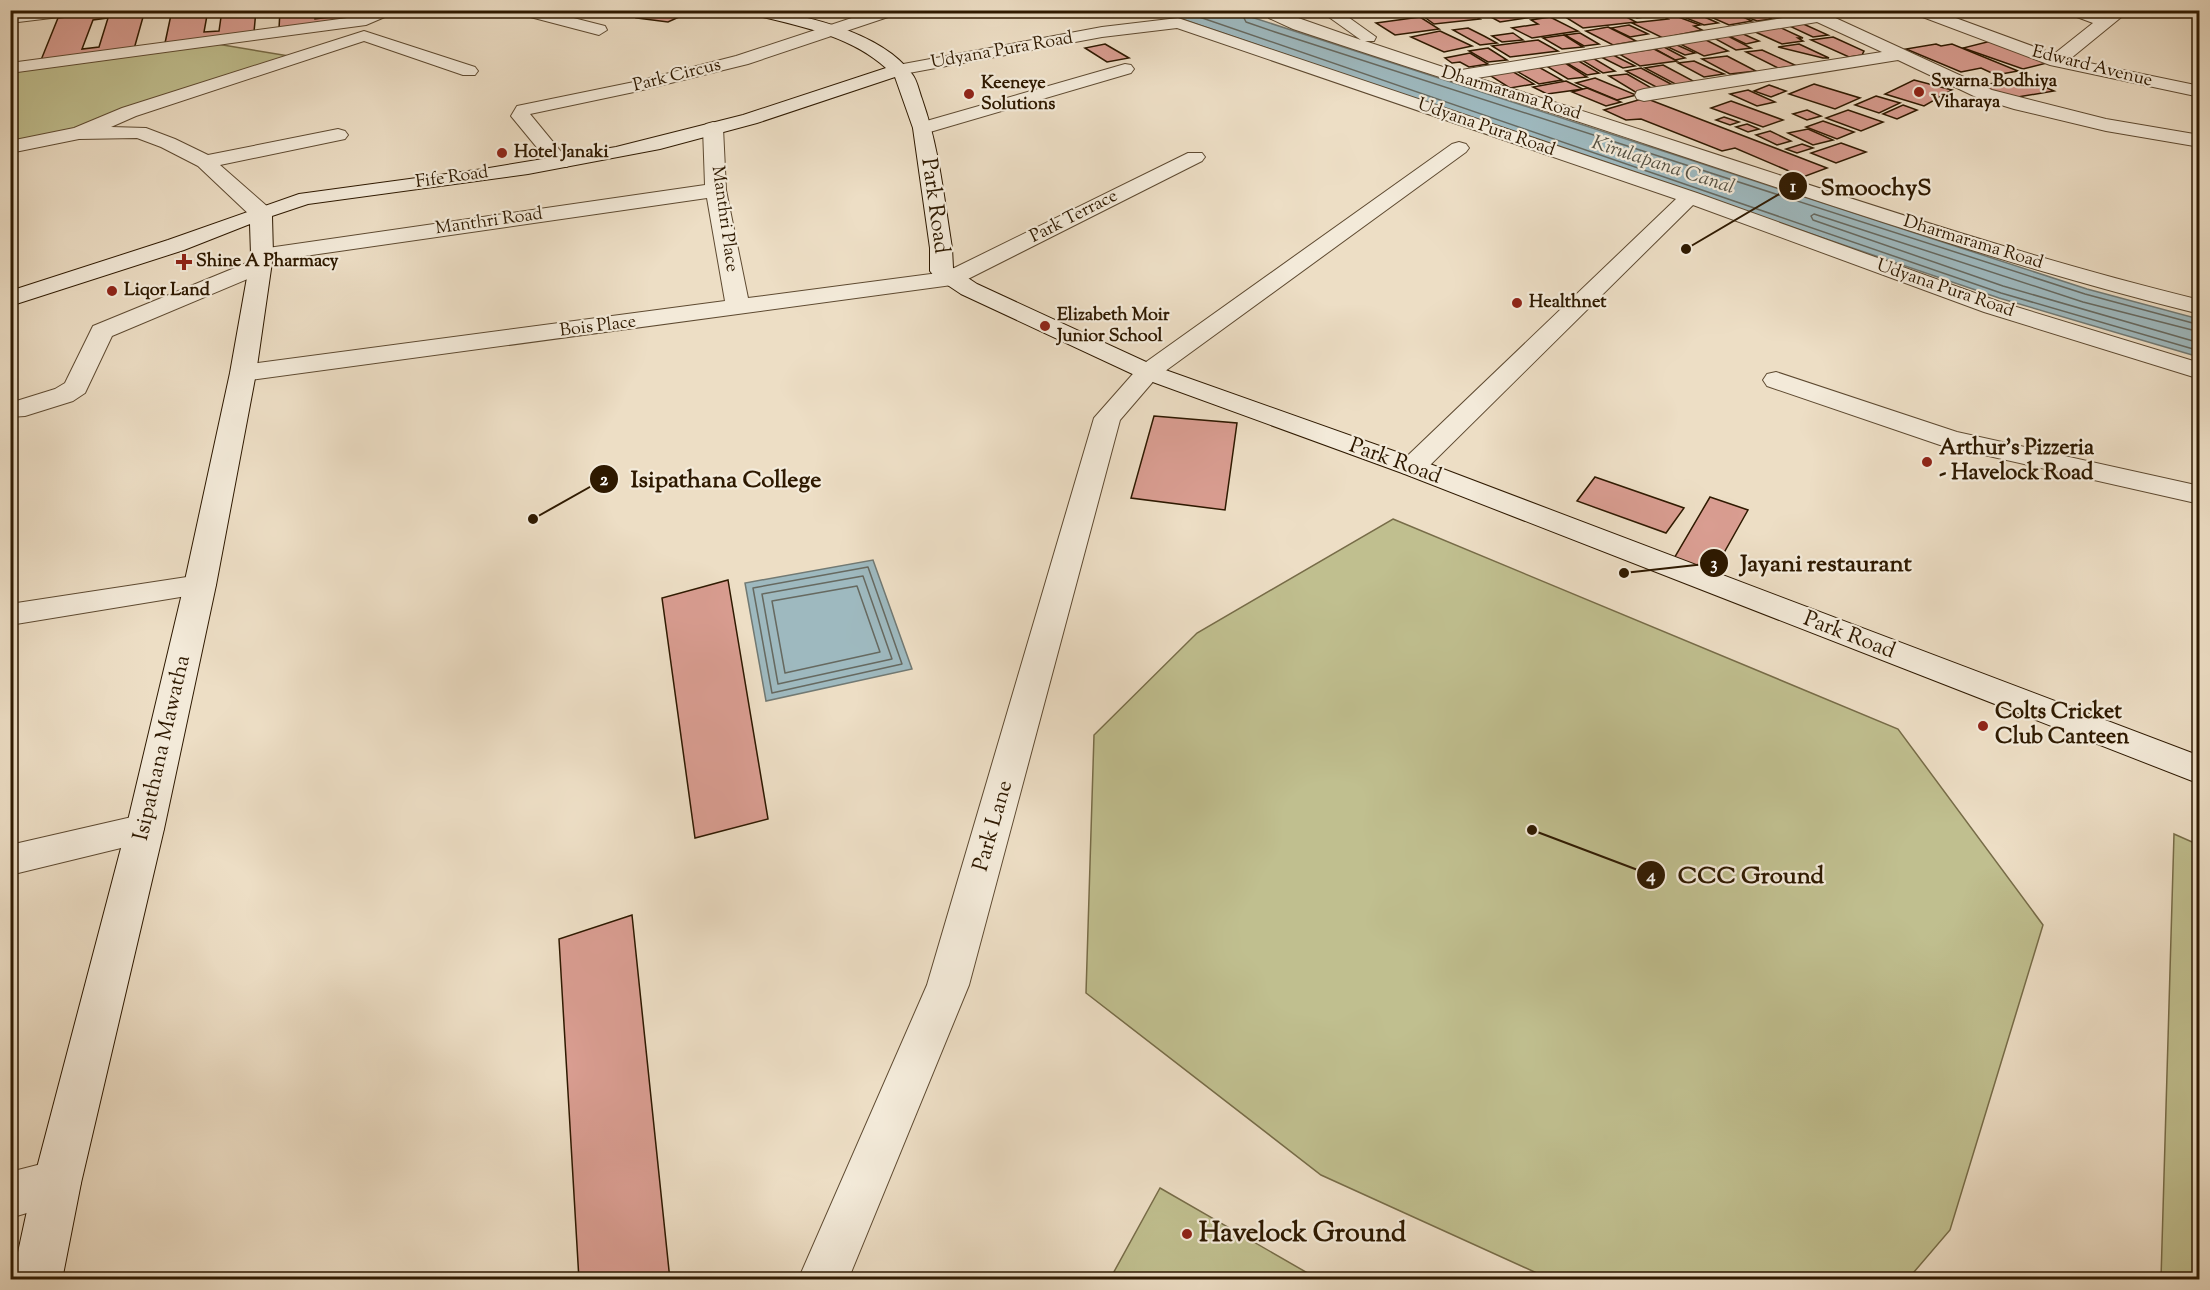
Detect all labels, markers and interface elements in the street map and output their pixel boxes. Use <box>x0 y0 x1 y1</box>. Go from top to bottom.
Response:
street label: Udyana Pura Road <box>929 26 1075 76</box>
street label: Edward Avenue <box>2029 39 2155 95</box>
street label: Park Circus <box>630 53 724 99</box>
street label: Dharmarama Road <box>1438 60 1584 128</box>
place label: Swarna Bodhiya Viharaya <box>1931 69 2058 116</box>
place label: Keeneye Solutions <box>981 71 1055 118</box>
marker: Swarna Bodhiya Viharaya <box>1912 85 1926 99</box>
marker: Keeneye Solutions <box>962 87 976 101</box>
street label: Udyana Pura Road <box>1414 92 1558 164</box>
water label: Kirulapana Canal <box>1588 129 1738 203</box>
place label: Hotel Janaki <box>514 140 610 166</box>
marker: Hotel Janaki <box>495 146 509 160</box>
street label: Park Road <box>911 156 957 256</box>
street label: Fife Road <box>414 160 490 196</box>
street label: Manthri Place <box>704 164 744 274</box>
callout: SmoochyS <box>1778 165 1943 207</box>
text: SmoochyS <box>1821 172 1932 206</box>
text: 1 <box>1790 175 1797 201</box>
street label: Park Terrace <box>1025 184 1123 250</box>
street label: Manthri Road <box>434 202 544 242</box>
street label: Dharmarama Road <box>1900 209 2046 277</box>
place label: Shine A Pharmacy <box>196 249 339 275</box>
street label: Udyana Pura Road <box>1873 253 2017 325</box>
marker: Shine A Pharmacy <box>177 255 191 269</box>
place label: Liqor Land <box>124 278 211 304</box>
marker: Liqor Land <box>105 284 119 298</box>
place label: Healthnet <box>1529 290 1607 316</box>
marker: Healthnet <box>1510 296 1524 310</box>
place label: Elizabeth Moir Junior School <box>1055 303 1170 350</box>
street label: Bois Place <box>558 309 638 345</box>
marker: Elizabeth Moir Junior School <box>1038 319 1052 333</box>
street label: Park Road <box>1344 431 1446 493</box>
place label: Arthur's Pizzeria - Havelock Road <box>1939 433 2095 490</box>
marker: Arthur's Pizzeria - Havelock Road <box>1920 455 1934 469</box>
callout: Isipathana College <box>589 458 833 500</box>
text: Isipathana College <box>631 464 821 498</box>
text: 2 <box>600 468 609 494</box>
callout: Jayani restaurant <box>1699 542 1924 584</box>
text: Jayani restaurant <box>1738 548 1912 582</box>
text: 3 <box>1710 552 1718 578</box>
street label: Park Road <box>1798 604 1900 668</box>
street label: Isipathana Mawatha <box>126 652 200 844</box>
place label: Colts Cricket Club Canteen <box>1995 697 2129 754</box>
marker: Colts Cricket Club Canteen <box>1976 719 1990 733</box>
street label: Park Lane <box>966 777 1022 875</box>
callout: CCC Ground <box>1636 854 1836 896</box>
text: CCC Ground <box>1678 860 1825 894</box>
text: 4 <box>1645 864 1656 890</box>
place label: Havelock Ground <box>1199 1215 1407 1254</box>
marker: Havelock Ground <box>1180 1227 1194 1241</box>

